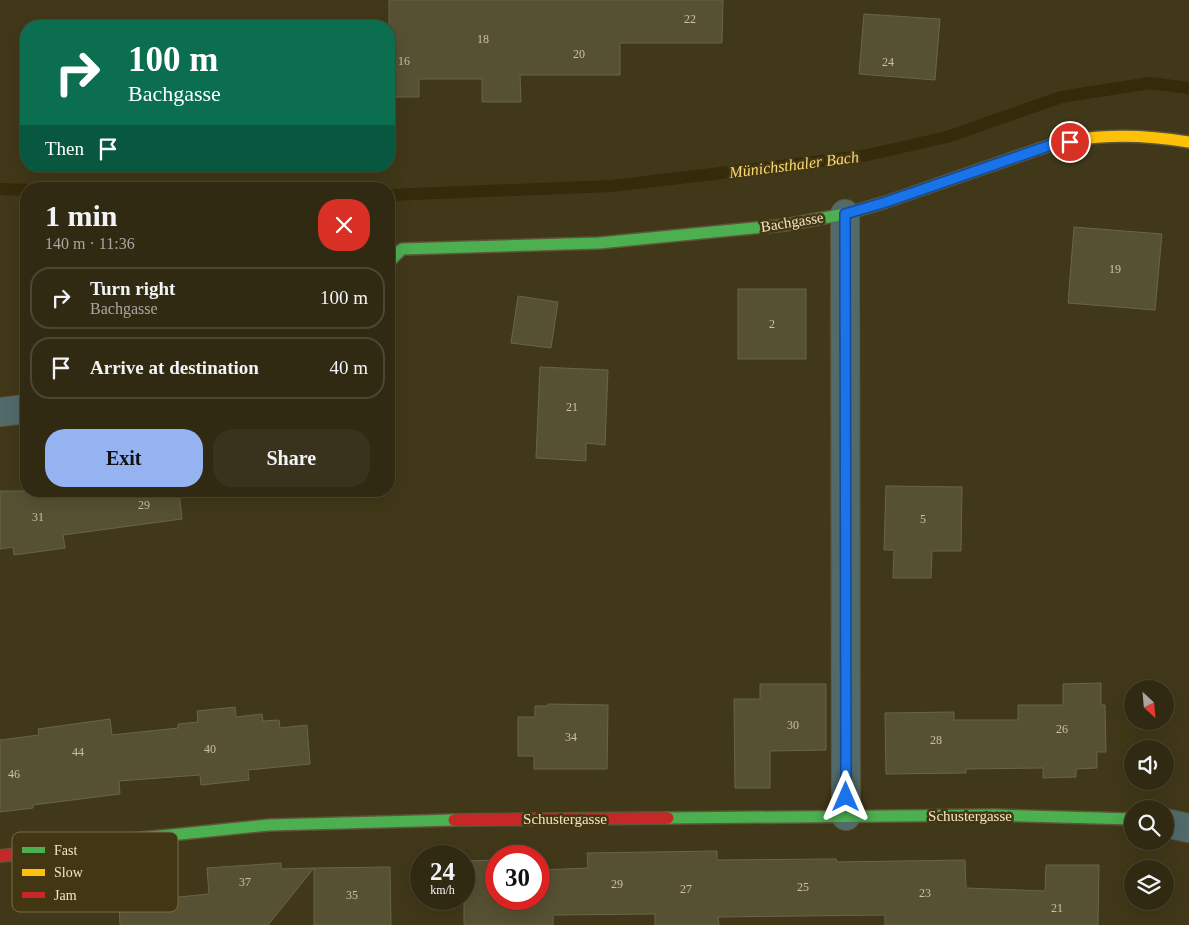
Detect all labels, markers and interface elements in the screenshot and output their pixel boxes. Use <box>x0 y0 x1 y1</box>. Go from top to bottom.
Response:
house number: 22 <box>684 12 696 26</box>
house number: 18 <box>477 32 489 46</box>
icon: right <box>45 40 110 105</box>
text: 100 m <box>128 40 218 79</box>
house number: 20 <box>573 47 585 61</box>
house number: 16 <box>398 54 410 68</box>
house number: 24 <box>882 55 894 69</box>
text: Bachgasse <box>128 81 221 106</box>
pin <box>1049 121 1091 163</box>
icon: arrive <box>1056 128 1084 156</box>
icon: arrive <box>94 135 122 163</box>
text: Then <box>45 138 84 159</box>
water label: Münichsthaler Bach <box>727 148 860 181</box>
text: 1 min <box>45 199 118 232</box>
button: close <box>318 199 370 251</box>
street label: Bachgasse <box>759 209 825 235</box>
text: 140 m · 11:36 <box>45 235 135 252</box>
house number: 19 <box>1109 262 1121 276</box>
text: Turn right <box>90 278 175 299</box>
icon: right <box>47 284 75 312</box>
text: 100 m <box>320 287 368 308</box>
text: Bachgasse <box>90 300 158 317</box>
house number: 2 <box>769 317 775 331</box>
icon: arrive <box>47 354 75 382</box>
text: Arrive at destination <box>90 357 259 378</box>
text: 40 m <box>329 357 368 378</box>
house number: 21 <box>566 400 578 414</box>
button: Exit <box>45 429 203 487</box>
button: Share <box>213 429 370 487</box>
house number: 29 <box>138 498 150 512</box>
house number: 31 <box>32 510 44 524</box>
house number: 5 <box>920 512 926 526</box>
north arrow <box>1124 680 1174 730</box>
map controls <box>1124 680 1174 910</box>
house number: 30 <box>787 718 799 732</box>
house number: 26 <box>1056 722 1068 736</box>
house number: 34 <box>565 730 577 744</box>
house number: 28 <box>930 733 942 747</box>
button: sound <box>1124 740 1174 790</box>
house number: 40 <box>204 742 216 756</box>
house number: 44 <box>72 745 84 759</box>
house number: 46 <box>8 767 20 781</box>
position arrow <box>819 770 871 822</box>
button: search <box>1124 800 1174 850</box>
street label: Schustergasse <box>928 808 1012 824</box>
street label: Schustergasse <box>523 811 607 827</box>
legend <box>12 832 178 912</box>
text: Fast <box>54 843 77 858</box>
speed limit sign: 30 <box>485 845 550 910</box>
text: 24 <box>430 858 455 885</box>
button: layers <box>1124 860 1174 910</box>
text: Slow <box>54 865 84 880</box>
house number: 37 <box>239 875 251 889</box>
house number: 29 <box>611 877 623 891</box>
house number: 25 <box>797 880 809 894</box>
house number: 27 <box>680 882 692 896</box>
text: km/h <box>430 883 455 897</box>
house number: 23 <box>919 886 931 900</box>
text: Jam <box>54 888 77 903</box>
house number: 35 <box>346 888 358 902</box>
house number: 21 <box>1051 901 1063 915</box>

